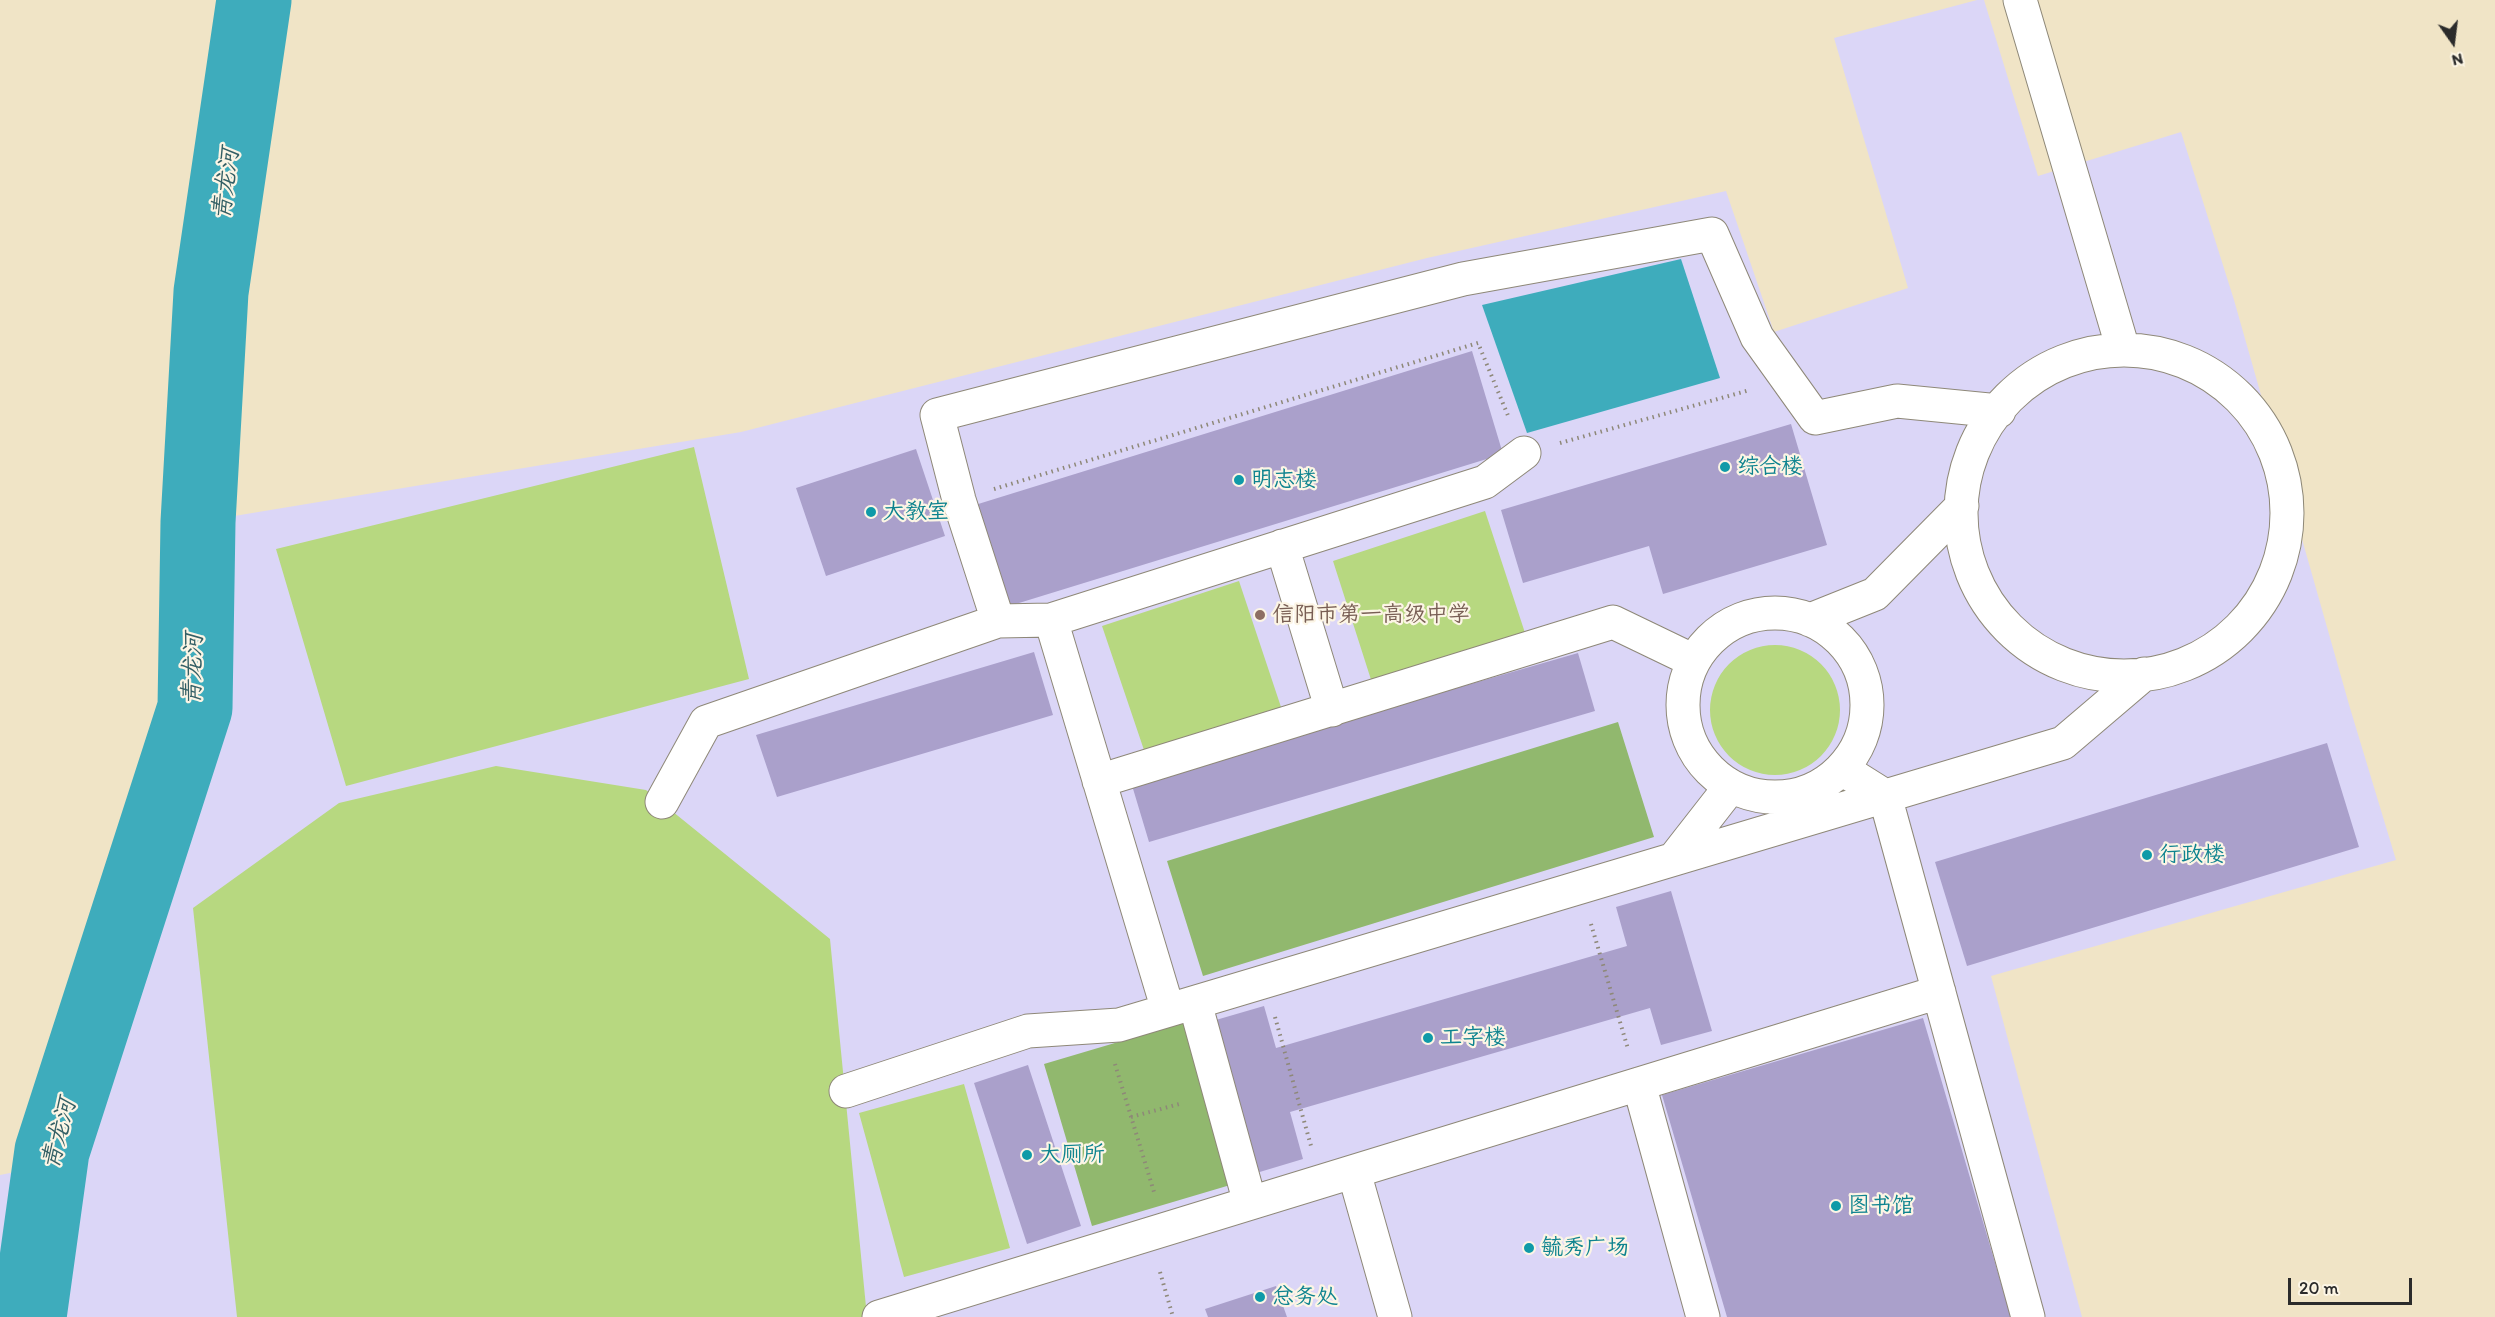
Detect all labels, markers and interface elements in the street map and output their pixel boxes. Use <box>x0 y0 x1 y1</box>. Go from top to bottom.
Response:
north arrow <box>2423 12 2483 72</box>
text: N <box>2450 49 2465 70</box>
water label: 青龙河 <box>208 146 246 222</box>
place label: 综合楼 <box>1737 454 1803 480</box>
marker: 综合楼 <box>1718 460 1732 474</box>
place label: 明志楼 <box>1251 467 1317 493</box>
marker: 明志楼 <box>1232 473 1246 487</box>
place label: 大教室 <box>883 499 949 525</box>
marker: 大教室 <box>864 505 878 519</box>
place label: 信阳市第一高级中学 <box>1272 602 1470 628</box>
marker: 信阳市第一高级中学 <box>1253 608 1267 622</box>
water label: 青龙河 <box>178 633 210 705</box>
place label: 行政楼 <box>2159 842 2225 868</box>
marker: 行政楼 <box>2140 848 2154 862</box>
place label: 工字楼 <box>1440 1025 1506 1051</box>
marker: 工字楼 <box>1421 1031 1435 1045</box>
water label: 青龙河 <box>37 1095 83 1173</box>
place label: 大厕所 <box>1039 1142 1105 1168</box>
marker: 大厕所 <box>1020 1148 1034 1162</box>
place label: 图书馆 <box>1848 1193 1914 1219</box>
marker: 图书馆 <box>1829 1199 1843 1213</box>
place label: 毓秀广场 <box>1541 1235 1629 1261</box>
marker: 毓秀广场 <box>1522 1241 1536 1255</box>
scale bar <box>2291 1266 2416 1304</box>
text: 20 m <box>2299 1277 2339 1299</box>
place label: 总务处 <box>1272 1284 1338 1310</box>
marker: 总务处 <box>1253 1290 1267 1304</box>

